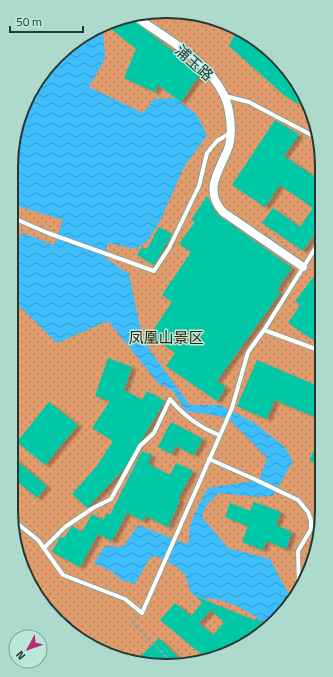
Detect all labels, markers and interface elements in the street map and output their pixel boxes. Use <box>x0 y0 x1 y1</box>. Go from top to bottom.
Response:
scale bar <box>10 8 83 34</box>
text: 50 m <box>16 12 42 31</box>
street label: 浦玉路 <box>170 39 219 86</box>
park label: 凤凰山景区 <box>128 326 204 349</box>
north arrow <box>8 629 48 669</box>
text: N <box>12 647 29 664</box>

